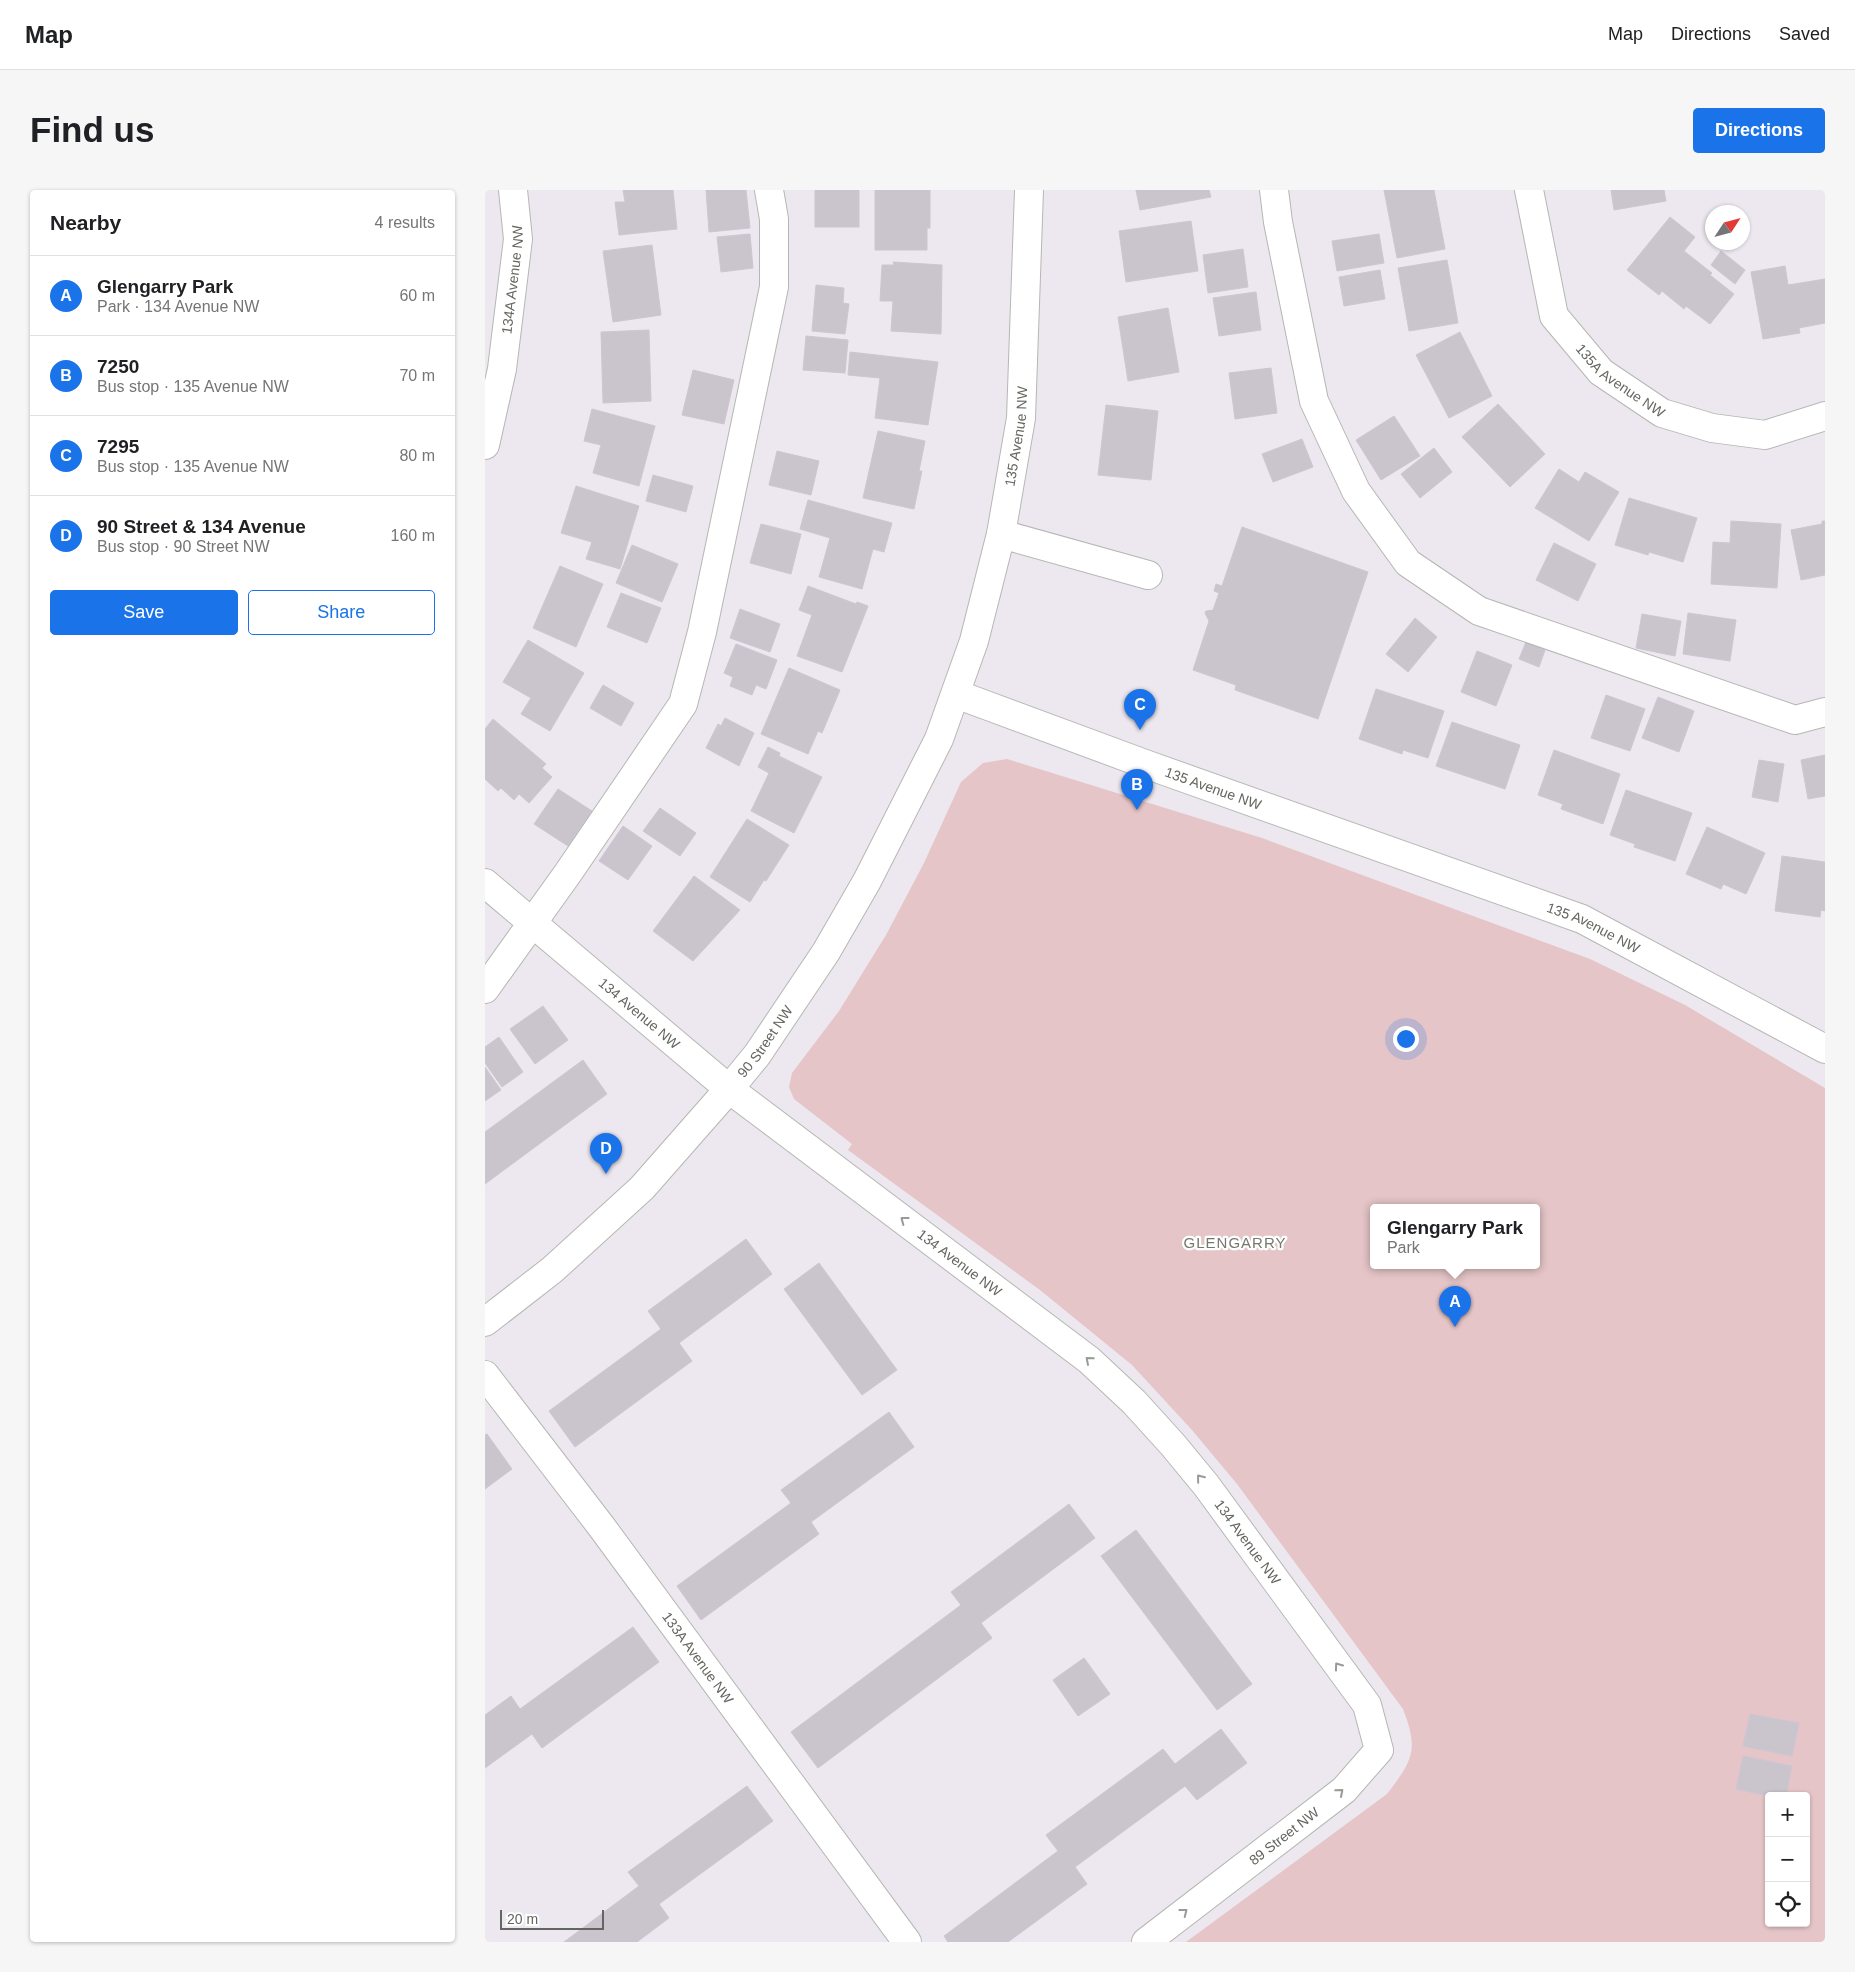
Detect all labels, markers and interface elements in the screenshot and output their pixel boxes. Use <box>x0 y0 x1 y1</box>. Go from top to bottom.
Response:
text: Map <box>25 21 73 48</box>
text: Map <box>1608 24 1643 44</box>
text: Directions <box>1671 24 1751 44</box>
text: Saved <box>1779 24 1830 44</box>
button: Directions <box>1693 108 1825 153</box>
text: Find us <box>30 110 154 149</box>
north arrow <box>1705 205 1750 250</box>
text: Nearby <box>50 211 121 234</box>
text: 4 results <box>375 214 435 231</box>
street label: 134A Avenue NW <box>498 224 526 335</box>
text: Glengarry Park <box>97 276 233 297</box>
text: A <box>60 287 72 304</box>
text: 60 m <box>399 287 435 304</box>
text: Park · 134 Avenue NW <box>97 298 259 315</box>
street label: 135A Avenue NW <box>1573 341 1669 421</box>
text: 7250 <box>97 356 139 377</box>
text: B <box>60 367 72 384</box>
text: 70 m <box>399 367 435 384</box>
text: Bus stop · 135 Avenue NW <box>97 378 289 395</box>
street label: 135 Avenue NW <box>1001 385 1030 488</box>
text: 7295 <box>97 436 139 457</box>
text: C <box>60 447 72 464</box>
text: 80 m <box>399 447 435 464</box>
text: Bus stop · 135 Avenue NW <box>97 458 289 475</box>
text: 90 Street & 134 Avenue <box>97 516 306 537</box>
text: D <box>60 527 72 544</box>
text: 160 m <box>391 527 435 544</box>
text: Bus stop · 90 Street NW <box>97 538 270 555</box>
button: Save <box>50 590 238 635</box>
button: Share <box>248 590 435 635</box>
pin: C <box>1124 689 1156 730</box>
street label: 135 Avenue NW <box>1163 764 1264 813</box>
pin: B <box>1121 769 1153 810</box>
street label: 135 Avenue NW <box>1545 899 1643 957</box>
street label: 134 Avenue NW <box>596 975 684 1053</box>
street label: 90 Street NW <box>734 1002 796 1081</box>
your location <box>1393 1026 1419 1052</box>
pin: D <box>590 1133 622 1174</box>
popup <box>1370 1204 1540 1269</box>
one-way arrow <box>900 1217 910 1226</box>
text: Glengarry Park <box>1387 1217 1523 1238</box>
street label: 134 Avenue NW <box>914 1226 1005 1300</box>
district label: GLENGARRY <box>1184 1234 1286 1251</box>
text: Park <box>1387 1239 1420 1256</box>
pin: A <box>1439 1286 1471 1327</box>
one-way arrow <box>1086 1357 1095 1366</box>
one-way arrow <box>1197 1475 1206 1484</box>
street label: 134 Avenue NW <box>1211 1496 1284 1588</box>
street label: 133A Avenue NW <box>659 1609 737 1707</box>
one-way arrow <box>1335 1662 1344 1672</box>
one-way arrow <box>1335 1788 1344 1797</box>
map controls <box>1765 1792 1810 1927</box>
button: + <box>1765 1792 1810 1837</box>
street label: 89 Street NW <box>1246 1803 1323 1868</box>
button: − <box>1765 1837 1810 1882</box>
button: locate <box>1765 1882 1810 1927</box>
scale bar <box>500 1907 604 1930</box>
one-way arrow <box>1178 1910 1187 1918</box>
text: 20 m <box>507 1911 538 1927</box>

